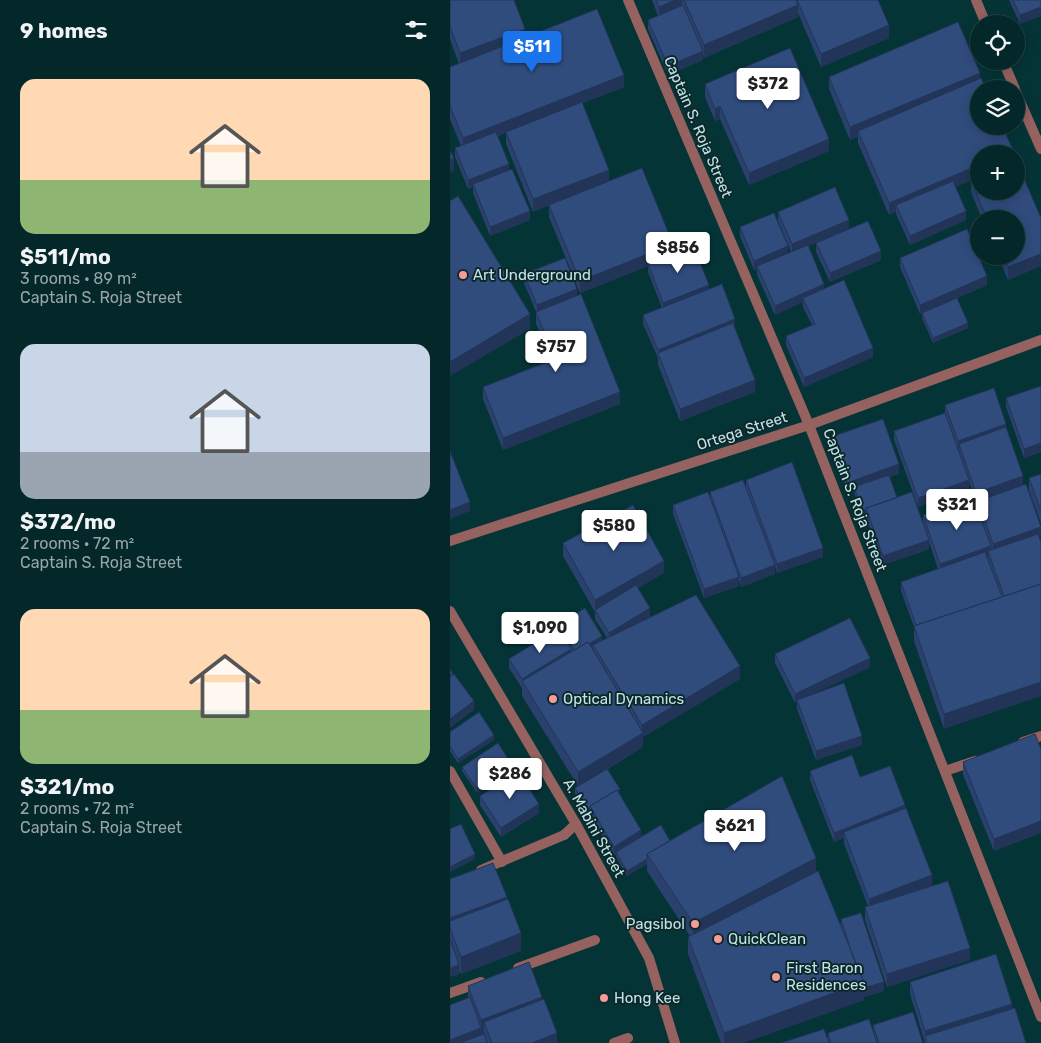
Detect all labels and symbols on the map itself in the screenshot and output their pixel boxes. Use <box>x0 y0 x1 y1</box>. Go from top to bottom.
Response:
pin: $511 <box>502 30 562 73</box>
street label: Captain S. Roja Street <box>660 54 736 201</box>
pin: $372 <box>738 68 798 110</box>
pin: $856 <box>648 232 708 274</box>
place label: Art Underground <box>473 266 591 284</box>
marker: Art Underground <box>457 269 469 281</box>
pin: $757 <box>526 330 586 373</box>
street label: Ortega Street <box>694 408 790 454</box>
street label: Captain S. Roja Street <box>819 426 891 574</box>
pin: $321 <box>927 488 987 531</box>
pin: $580 <box>584 510 644 552</box>
pin: $1,090 <box>499 612 581 654</box>
place label: Optical Dynamics <box>563 690 685 708</box>
marker: Optical Dynamics <box>547 693 559 705</box>
pin: $286 <box>480 758 540 800</box>
street label: A. Mabini Street <box>559 776 629 881</box>
pin: $621 <box>705 810 765 852</box>
place label: Pagsibol <box>626 915 685 933</box>
marker: Pagsibol <box>689 918 701 930</box>
place label: QuickClean <box>728 930 806 948</box>
marker: QuickClean <box>712 933 724 945</box>
place label: First Baron Residences <box>786 959 867 994</box>
marker: First Baron Residences <box>770 971 782 983</box>
place label: Hong Kee <box>614 989 680 1007</box>
marker: Hong Kee <box>598 992 610 1004</box>

